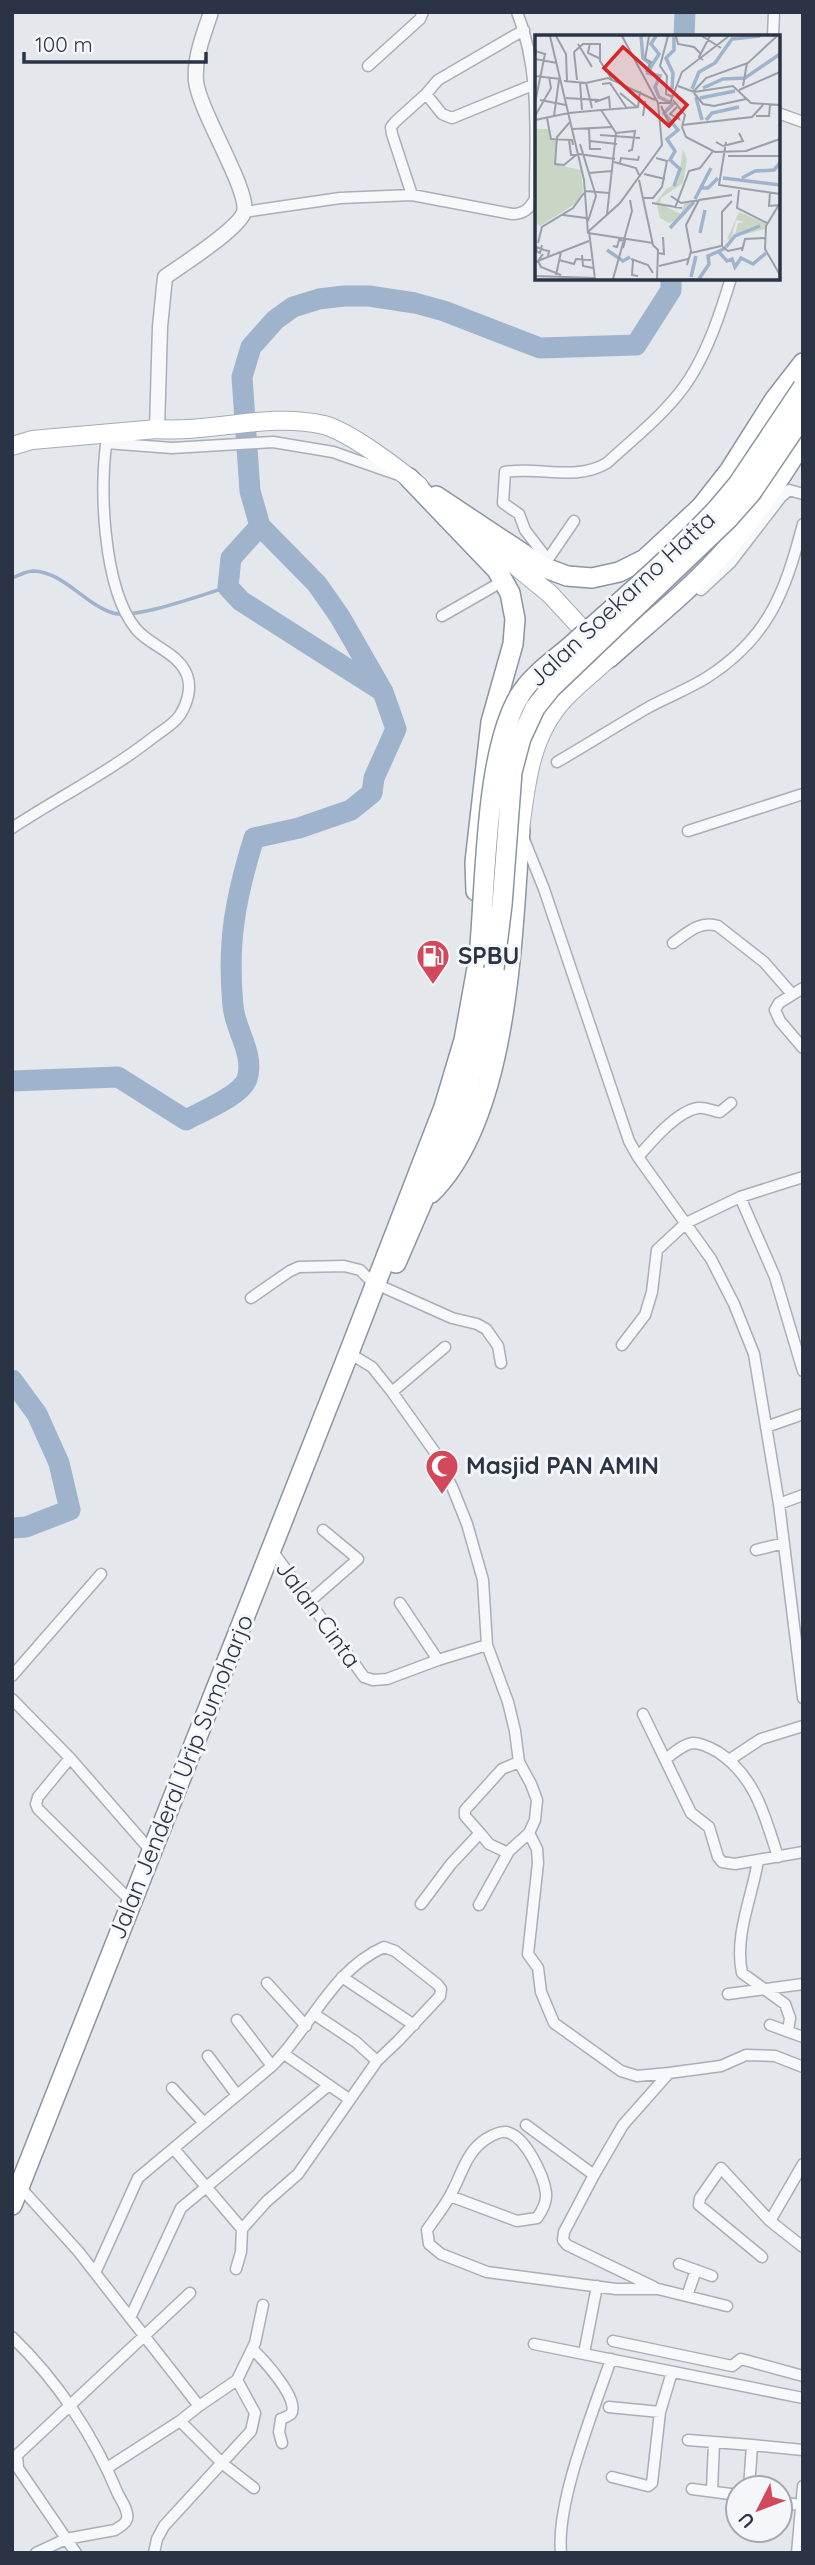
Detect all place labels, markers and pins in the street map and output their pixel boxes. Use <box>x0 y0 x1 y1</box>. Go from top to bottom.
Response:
fuel station icon: SPBU <box>414 937 452 986</box>
place label: SPBU <box>458 940 519 970</box>
mosque icon: Masjid PAN AMIN <box>423 1447 461 1496</box>
place label: Masjid PAN AMIN <box>466 1450 659 1480</box>

